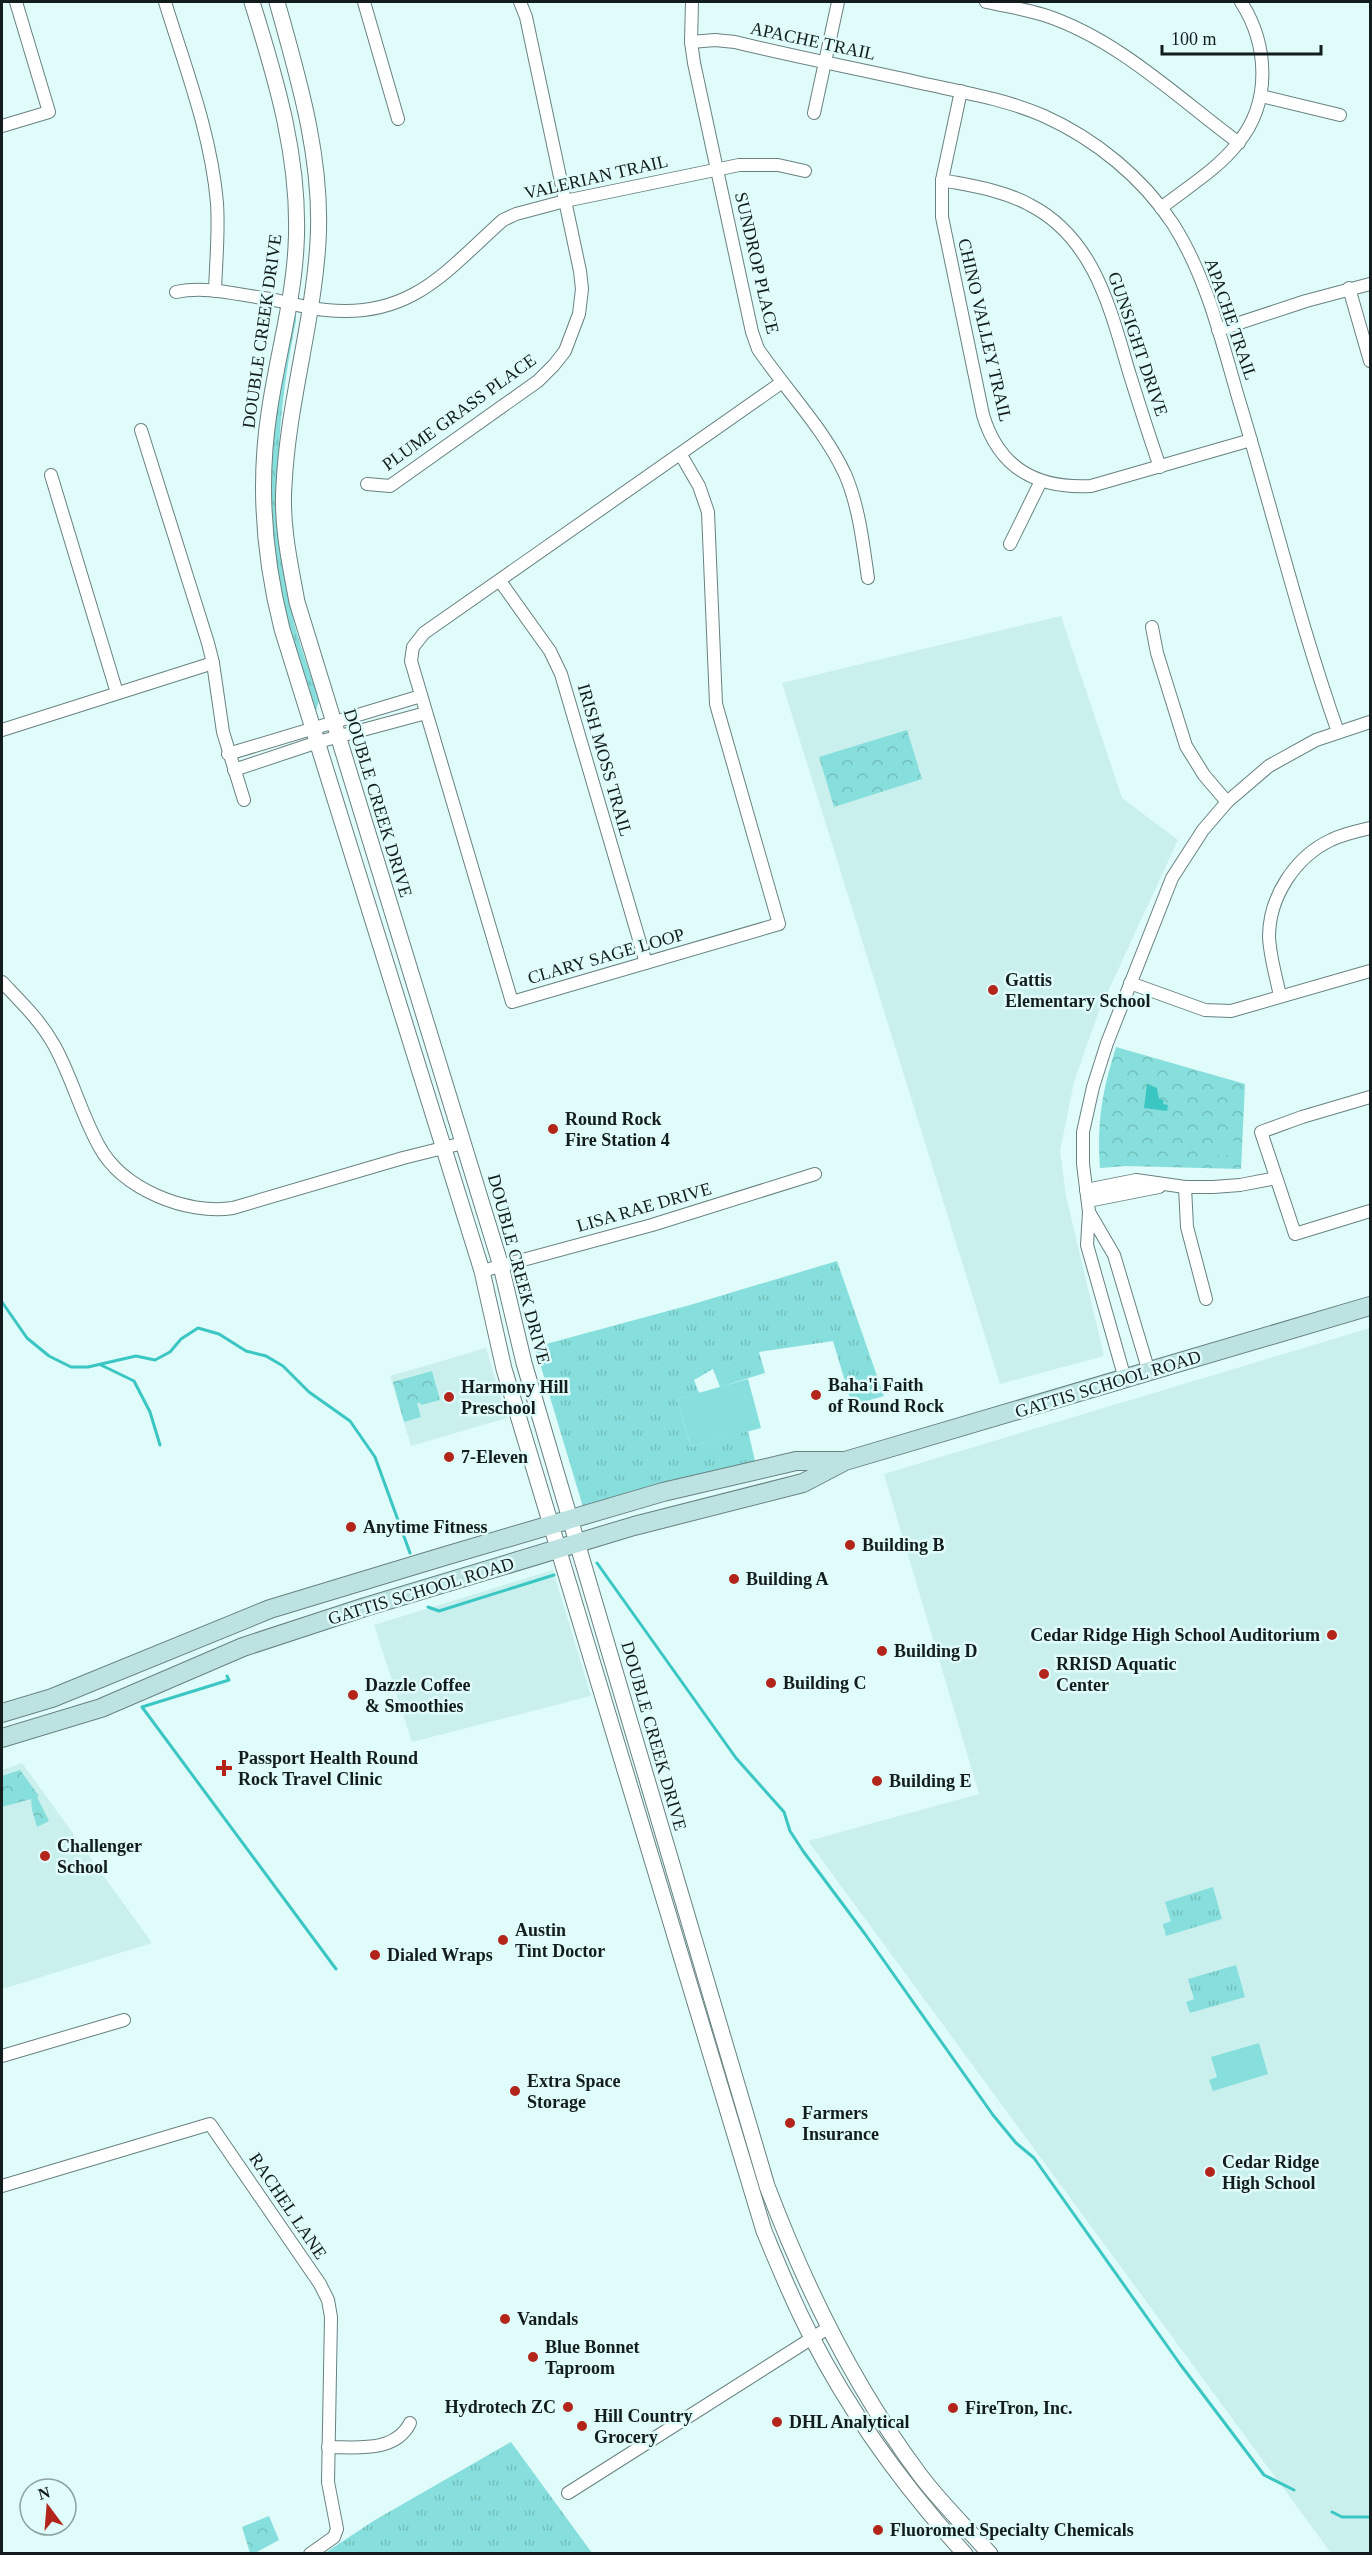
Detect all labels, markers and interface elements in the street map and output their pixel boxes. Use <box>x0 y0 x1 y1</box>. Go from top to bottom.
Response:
street label: APACHE TRAIL <box>749 18 877 64</box>
scale bar <box>1162 18 1321 56</box>
text: 100 m <box>1171 29 1217 49</box>
street label: VALERIAN TRAIL <box>522 151 670 203</box>
street label: SUNDROP PLACE <box>731 190 783 336</box>
street label: DOUBLE CREEK DRIVE <box>238 233 286 429</box>
street label: CHINO VALLEY TRAIL <box>954 236 1016 424</box>
street label: APACHE TRAIL <box>1201 255 1261 383</box>
street label: GUNSIGHT DRIVE <box>1104 269 1172 419</box>
street label: PLUME GRASS PLACE <box>378 350 540 474</box>
street label: IRISH MOSS TRAIL <box>574 681 636 839</box>
street label: DOUBLE CREEK DRIVE <box>340 706 416 900</box>
street label: CLARY SAGE LOOP <box>525 924 687 988</box>
place label: Gattis Elementary School <box>1005 970 1151 1011</box>
marker: Gattis Elementary School <box>986 983 1000 997</box>
place label: Round Rock Fire Station 4 <box>565 1109 670 1150</box>
marker: Round Rock Fire Station 4 <box>546 1122 560 1136</box>
street label: DOUBLE CREEK DRIVE <box>484 1172 554 1366</box>
street label: LISA RAE DRIVE <box>574 1178 714 1236</box>
street label: GATTIS SCHOOL ROAD <box>1013 1346 1203 1422</box>
place label: Baha'i Faith of Round Rock <box>828 1375 944 1416</box>
place label: Harmony Hill Preschool <box>461 1377 569 1418</box>
marker: Baha'i Faith of Round Rock <box>809 1388 823 1402</box>
marker: Harmony Hill Preschool <box>442 1390 456 1404</box>
place label: 7-Eleven <box>461 1447 528 1467</box>
marker: 7-Eleven <box>442 1450 456 1464</box>
place label: Anytime Fitness <box>363 1517 488 1537</box>
marker: Anytime Fitness <box>344 1520 358 1534</box>
place label: Building B <box>862 1535 945 1555</box>
marker: Building B <box>843 1538 857 1552</box>
street label: GATTIS SCHOOL ROAD <box>326 1553 516 1629</box>
place label: Building A <box>746 1569 829 1589</box>
marker: Building A <box>727 1572 741 1586</box>
place label: Cedar Ridge High School Auditorium <box>1030 1625 1320 1645</box>
marker: Cedar Ridge High School Auditorium <box>1325 1628 1339 1642</box>
street label: DOUBLE CREEK DRIVE <box>617 1639 691 1833</box>
place label: Building D <box>894 1641 978 1661</box>
marker: Building D <box>875 1644 889 1658</box>
place label: RRISD Aquatic Center <box>1056 1654 1177 1695</box>
marker: RRISD Aquatic Center <box>1037 1667 1051 1681</box>
place label: Building C <box>783 1673 867 1693</box>
place label: Dazzle Coffee & Smoothies <box>365 1675 470 1716</box>
marker: Building C <box>764 1676 778 1690</box>
marker: Dazzle Coffee & Smoothies <box>346 1688 360 1702</box>
place label: Passport Health Round Rock Travel Clinic <box>238 1748 418 1789</box>
marker: Passport Health Round Rock Travel Clinic <box>215 1759 233 1777</box>
place label: Building E <box>889 1771 972 1791</box>
marker: Building E <box>870 1774 884 1788</box>
place label: Challenger School <box>57 1836 142 1877</box>
marker: Challenger School <box>38 1849 52 1863</box>
place label: Austin Tint Doctor <box>515 1920 605 1961</box>
marker: Austin Tint Doctor <box>496 1933 510 1947</box>
place label: Dialed Wraps <box>387 1945 493 1965</box>
marker: Dialed Wraps <box>368 1948 382 1962</box>
place label: Extra Space Storage <box>527 2071 621 2112</box>
marker: Extra Space Storage <box>508 2084 522 2098</box>
place label: Farmers Insurance <box>802 2103 879 2144</box>
marker: Farmers Insurance <box>783 2116 797 2130</box>
street label: RACHEL LANE <box>245 2149 331 2263</box>
place label: Cedar Ridge High School <box>1222 2152 1319 2193</box>
marker: Cedar Ridge High School <box>1203 2165 1217 2179</box>
place label: Vandals <box>517 2309 578 2329</box>
marker: Vandals <box>498 2312 512 2326</box>
place label: Blue Bonnet Taproom <box>545 2337 640 2378</box>
marker: Blue Bonnet Taproom <box>526 2350 540 2364</box>
place label: Hydrotech ZC <box>445 2397 556 2417</box>
place label: FireTron, Inc. <box>965 2398 1073 2418</box>
marker: Hydrotech ZC <box>561 2400 575 2414</box>
marker: FireTron, Inc. <box>946 2401 960 2415</box>
place label: Hill Country Grocery <box>594 2406 693 2447</box>
place label: DHL Analytical <box>789 2412 910 2432</box>
marker: DHL Analytical <box>770 2415 784 2429</box>
marker: Hill Country Grocery <box>575 2419 589 2433</box>
north arrow <box>18 2477 78 2537</box>
text: N <box>36 2483 52 2503</box>
place label: Fluoromed Specialty Chemicals <box>890 2520 1134 2540</box>
marker: Fluoromed Specialty Chemicals <box>871 2523 885 2537</box>

